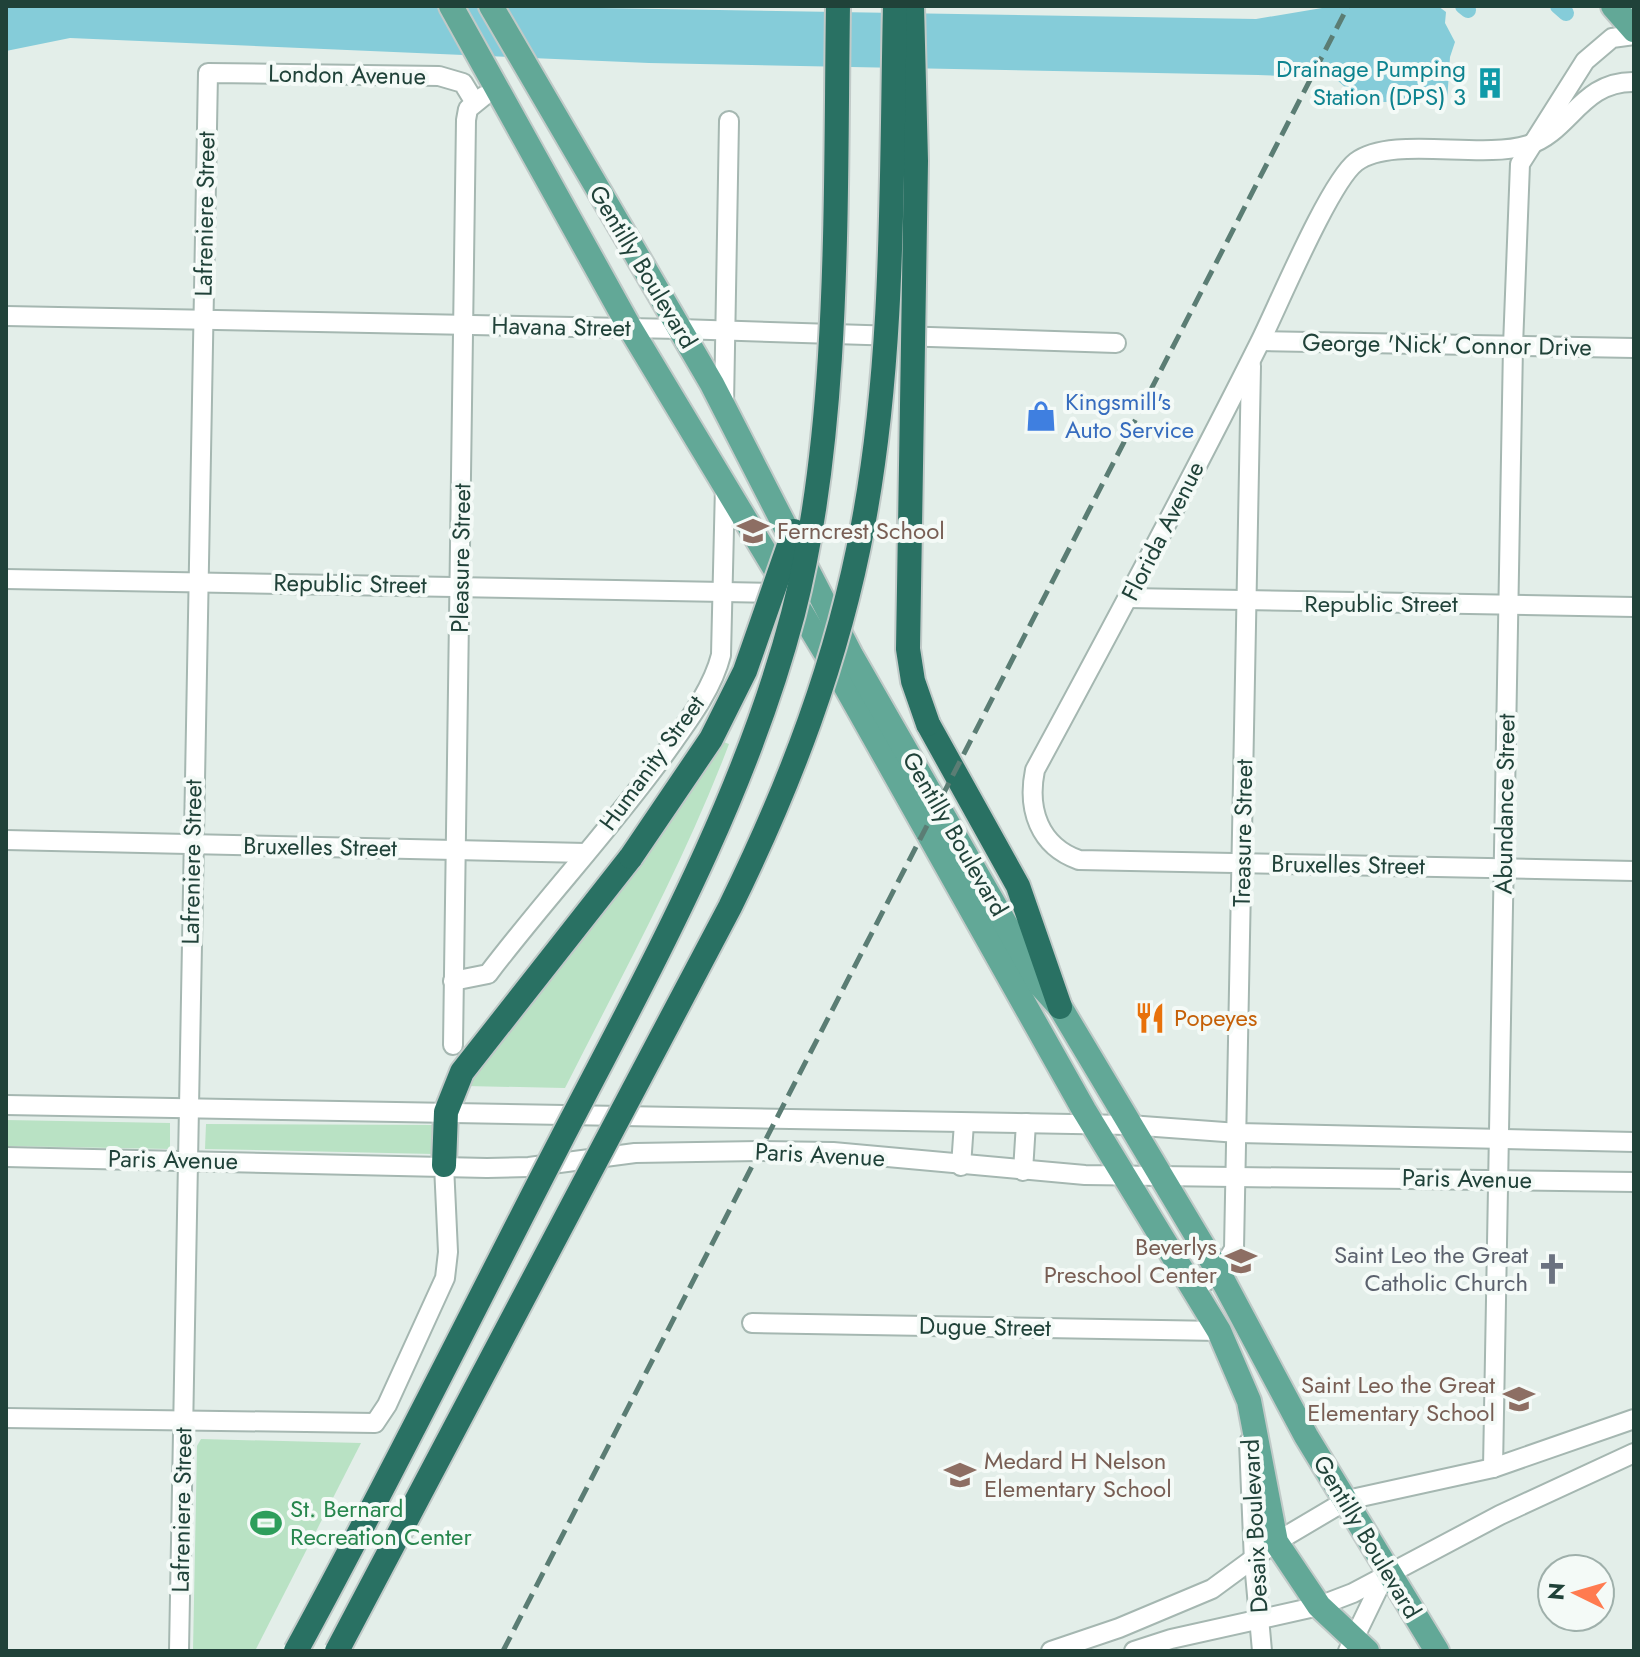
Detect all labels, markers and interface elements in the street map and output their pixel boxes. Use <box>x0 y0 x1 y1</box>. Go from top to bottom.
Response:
place label: Drainage Pumping Station (DPS) 3 <box>1276 51 1466 114</box>
street label: London Avenue <box>268 56 426 93</box>
building icon: Drainage Pumping Station (DPS) 3 <box>1473 66 1507 100</box>
street label: Lafreniere Street <box>186 131 223 297</box>
street label: Gentilly Boulevard <box>581 178 706 355</box>
street label: Havana Street <box>491 308 631 345</box>
street label: George 'Nick' Connor Drive <box>1302 324 1592 365</box>
place label: Kingsmill's Auto Service <box>1065 384 1194 447</box>
shop icon: Kingsmill's Auto Service <box>1024 399 1058 433</box>
street label: Florida Avenue <box>1112 455 1213 607</box>
street label: Pleasure Street <box>442 483 479 633</box>
place label: Ferncrest School <box>777 513 945 548</box>
school or university icon: Ferncrest School <box>736 514 770 548</box>
street label: Republic Street <box>273 565 427 602</box>
street label: Republic Street <box>1304 586 1458 621</box>
street label: Humanity Street <box>591 688 713 838</box>
street label: Abundance Street <box>1485 713 1524 895</box>
street label: Gentilly Boulevard <box>894 745 1017 923</box>
street label: Treasure Street <box>1224 758 1261 907</box>
street label: Lafreniere Street <box>173 779 210 945</box>
street label: Bruxelles Street <box>243 828 397 865</box>
street label: Bruxelles Street <box>1271 846 1425 883</box>
place label: Popeyes <box>1174 1000 1257 1035</box>
restaurant icon: Popeyes <box>1133 1001 1167 1035</box>
street label: Paris Avenue <box>754 1134 886 1175</box>
street label: Paris Avenue <box>108 1141 238 1178</box>
street label: Paris Avenue <box>1402 1160 1532 1197</box>
place label: Beverlys Preschool Center <box>1044 1229 1218 1292</box>
place label: Saint Leo the Great Catholic Church <box>1334 1237 1528 1300</box>
school or university icon: Beverlys Preschool Center <box>1224 1244 1258 1278</box>
church icon: Saint Leo the Great Catholic Church <box>1535 1252 1569 1286</box>
street label: Dugue Street <box>919 1308 1052 1345</box>
place label: Saint Leo the Great Elementary School <box>1301 1367 1495 1430</box>
school or university icon: Saint Leo the Great Elementary School <box>1502 1382 1536 1416</box>
street label: Lafreniere Street <box>163 1427 200 1593</box>
street label: Desaix Boulevard <box>1232 1438 1277 1614</box>
place label: Medard H Nelson Elementary School <box>984 1443 1172 1506</box>
street label: Gentilly Boulevard <box>1305 1448 1430 1625</box>
school or university icon: Medard H Nelson Elementary School <box>943 1458 977 1492</box>
place label: St. Bernard Recreation Center <box>290 1491 472 1554</box>
sports icon: St. Bernard Recreation Center <box>249 1506 283 1540</box>
north arrow <box>1536 1553 1616 1633</box>
text: N <box>1539 1581 1573 1601</box>

